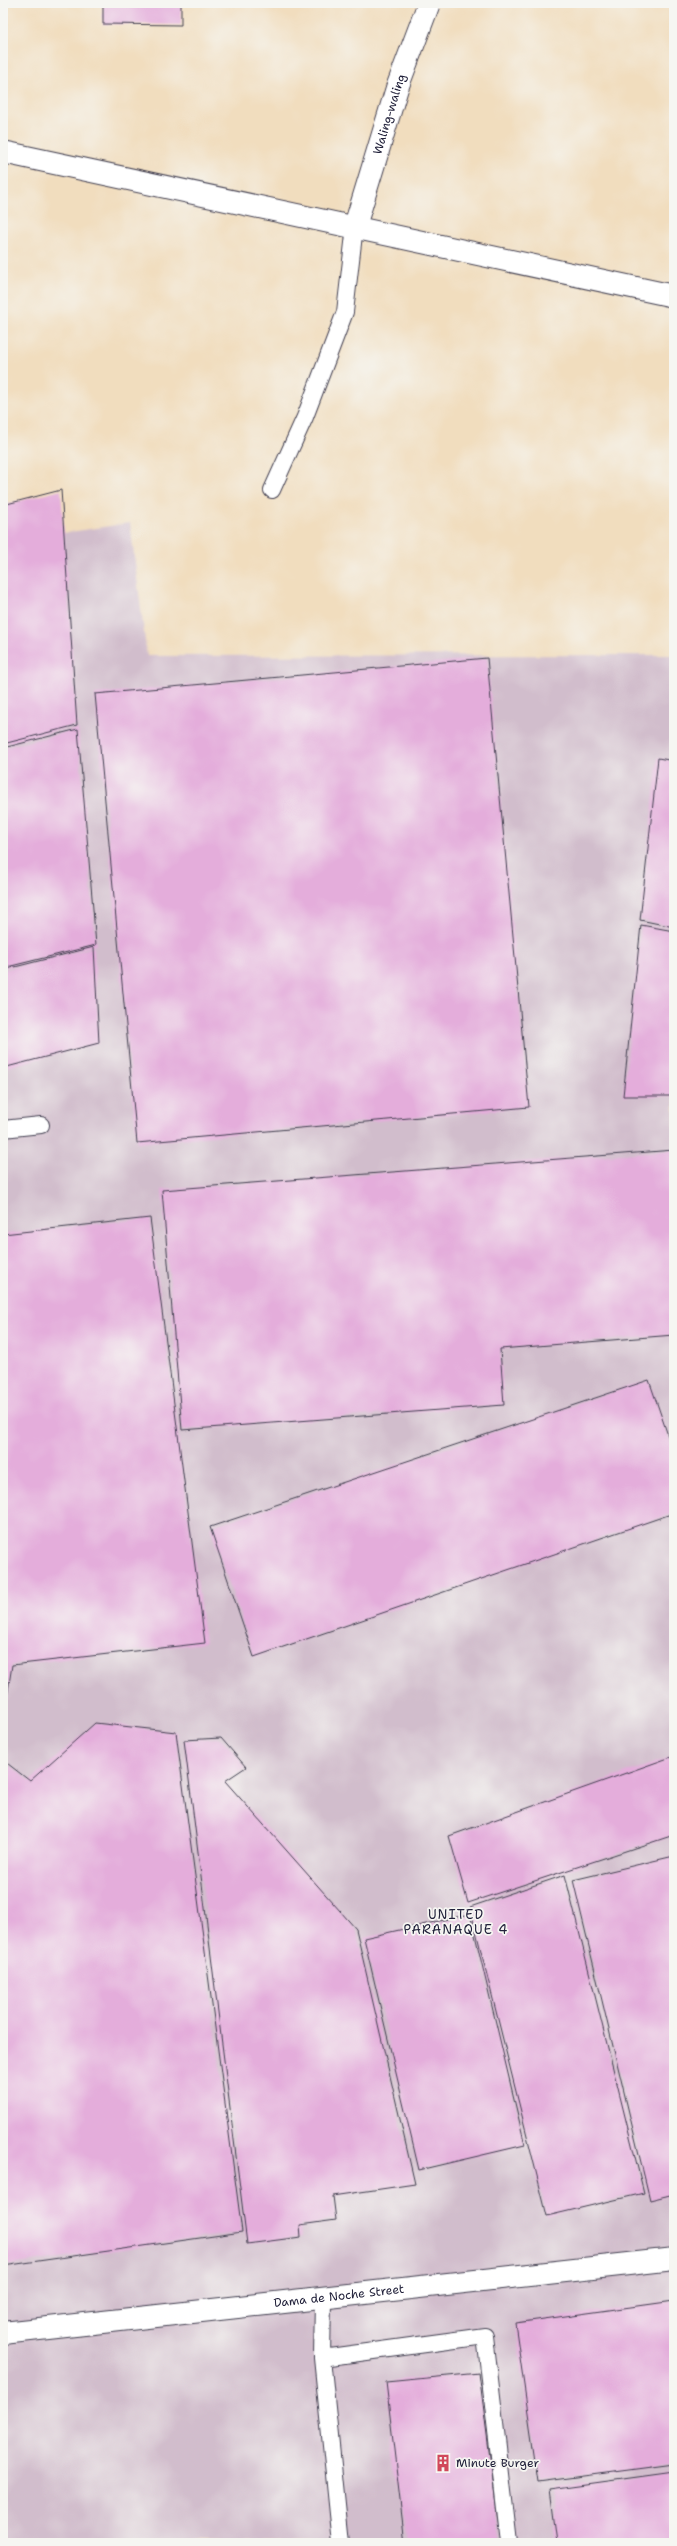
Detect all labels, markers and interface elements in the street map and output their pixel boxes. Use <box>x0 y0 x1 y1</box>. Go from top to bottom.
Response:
street label: Waling-waling <box>369 72 410 156</box>
district label: UNITED PARANAQUE 4 <box>404 1906 508 1938</box>
street label: Dama de Noche Street <box>273 2281 405 2311</box>
building icon: Minute Burger <box>433 2453 453 2473</box>
place label: Minute Burger <box>456 2455 539 2471</box>

